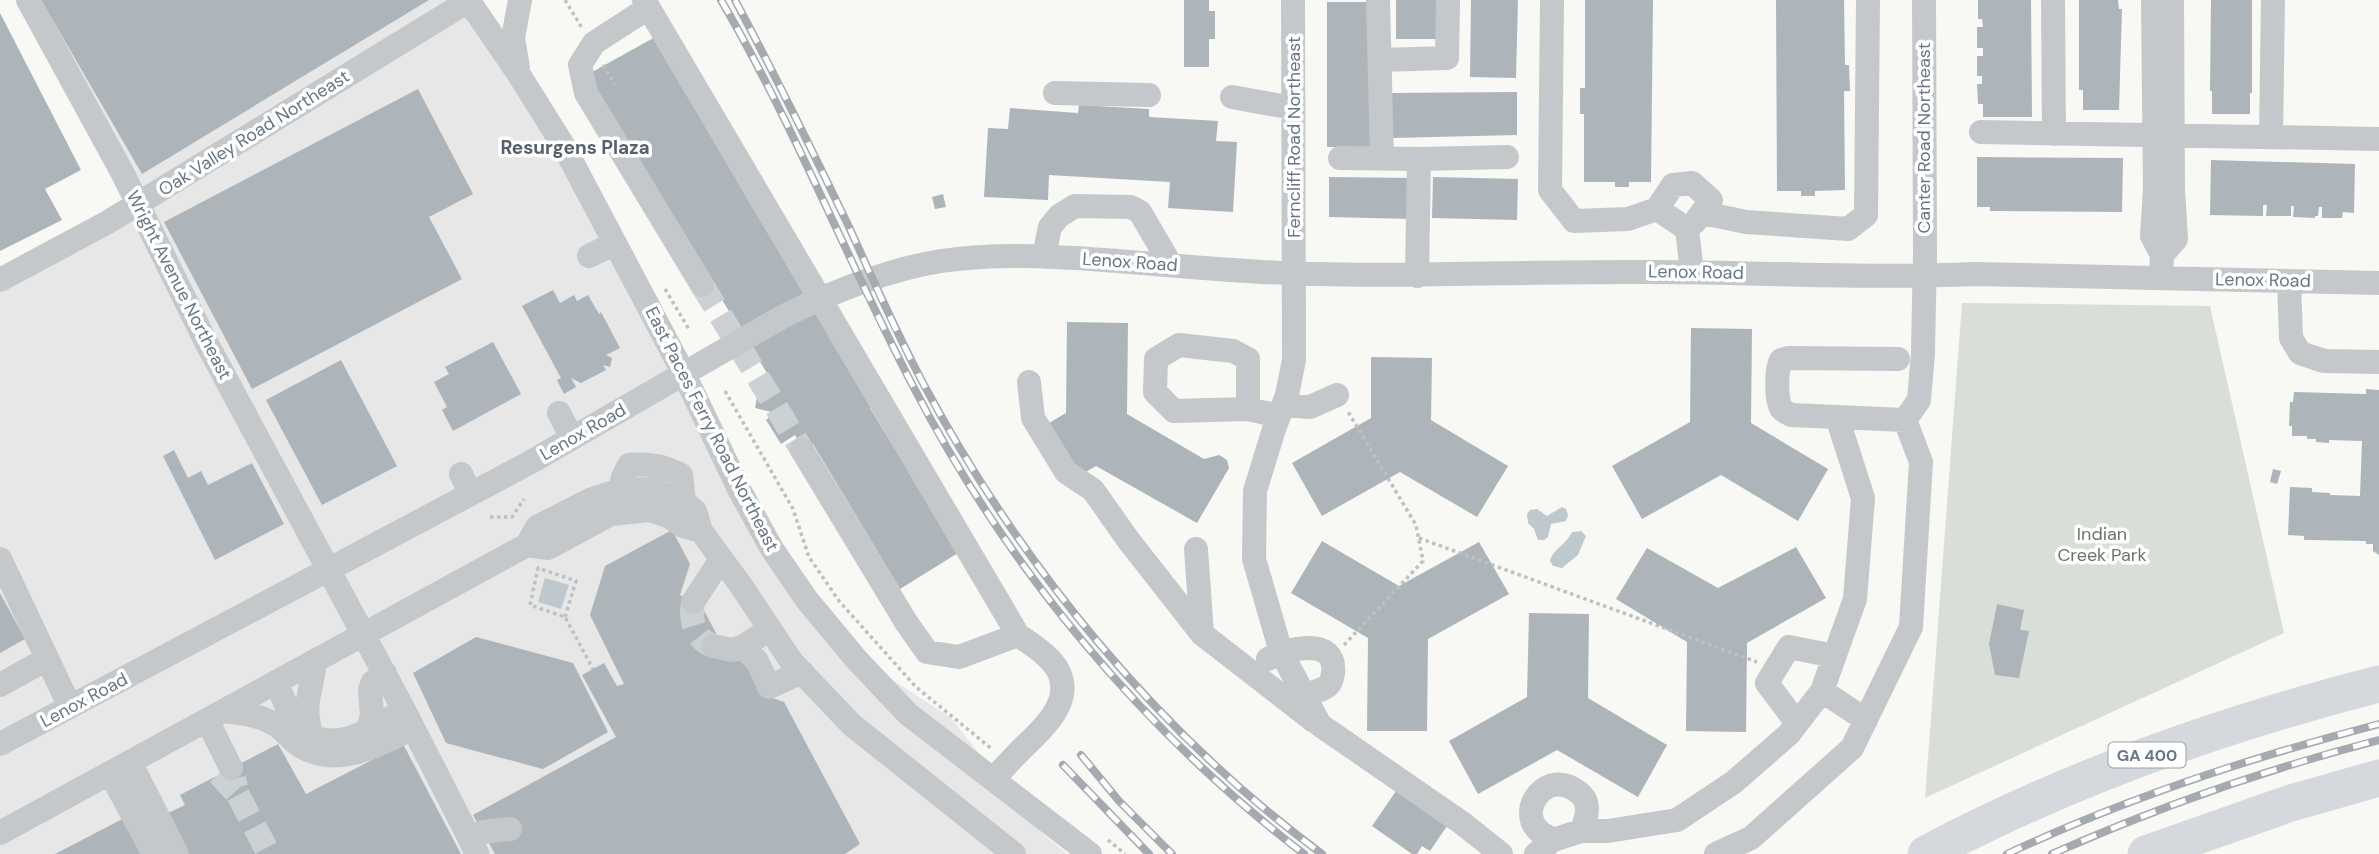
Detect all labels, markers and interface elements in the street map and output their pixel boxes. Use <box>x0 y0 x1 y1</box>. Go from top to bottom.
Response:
street label: Ferncliff Road Northeast <box>1282 36 1306 238</box>
street label: Canter Road Northeast <box>1912 42 1936 234</box>
street label: Oak Valley Road Northeast <box>154 64 354 202</box>
district label: Resurgens Plaza <box>500 135 650 160</box>
street label: Wright Avenue Northeast <box>121 186 237 384</box>
street label: Lenox Road <box>1081 247 1179 277</box>
street label: Lenox Road <box>1648 259 1744 285</box>
street label: Lenox Road <box>2215 267 2311 293</box>
street label: East Paces Ferry Road Northeast <box>640 302 784 556</box>
street label: Lenox Road <box>536 398 630 466</box>
park label: Indian Creek Park <box>2057 522 2147 567</box>
street label: Lenox Road <box>36 667 132 733</box>
road number: GA 400 <box>2108 742 2186 768</box>

